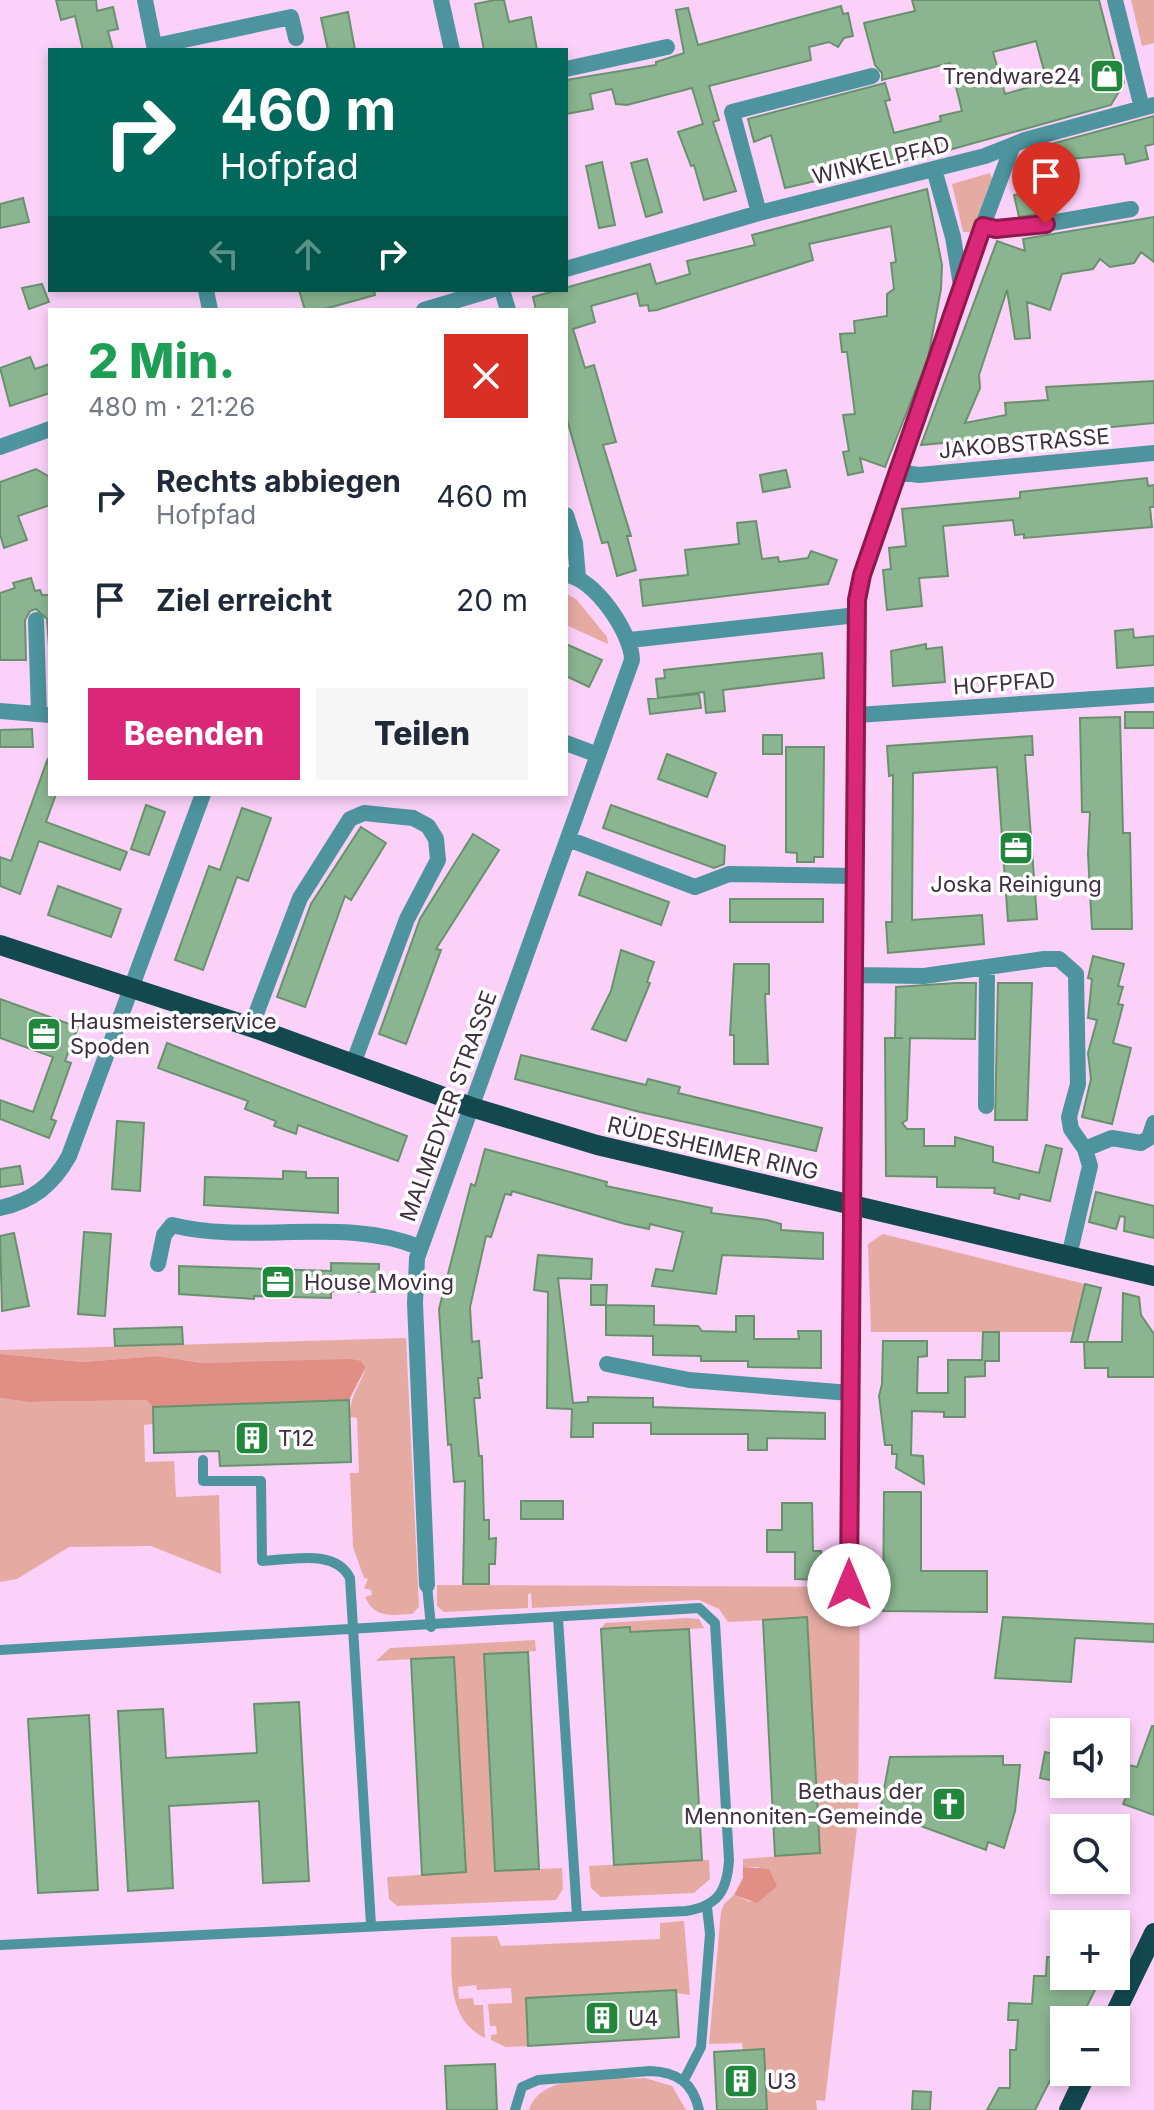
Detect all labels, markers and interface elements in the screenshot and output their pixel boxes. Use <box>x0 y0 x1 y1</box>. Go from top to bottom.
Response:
shop icon: Trendware24 <box>1088 57 1126 95</box>
place label: Trendware24 <box>942 63 1081 89</box>
text: 460 m <box>220 76 396 144</box>
icon: right <box>88 80 192 184</box>
street label: WINKELPFAD <box>810 130 952 190</box>
pin <box>1012 142 1080 224</box>
text: Hofpfad <box>220 144 359 188</box>
icon: arrive <box>1024 154 1068 198</box>
icon: left <box>202 232 246 276</box>
icon: ahead <box>286 232 330 276</box>
icon: right <box>370 232 414 276</box>
text: 2 Min. <box>88 331 235 390</box>
button: close <box>444 334 528 418</box>
text: 480 m · 21:26 <box>88 391 255 422</box>
street label: JAKOBSTRASSE <box>937 423 1111 463</box>
text: Rechts abbiegen <box>156 463 401 499</box>
icon: right <box>88 474 132 518</box>
text: 460 m <box>436 478 528 514</box>
text: Hofpfad <box>156 499 256 530</box>
icon: arrive <box>88 578 132 622</box>
text: Ziel erreicht <box>156 582 332 618</box>
text: 20 m <box>456 582 528 618</box>
street label: HOFPFAD <box>952 666 1056 700</box>
button: Beenden <box>88 688 300 780</box>
button: Teilen <box>316 688 528 780</box>
office icon: Joska Reinigung <box>997 829 1035 867</box>
place label: Joska Reinigung <box>930 871 1102 897</box>
street label: MALMEDYER STRASSE <box>394 987 502 1225</box>
place label: Hausmeisterservice Spoden <box>70 1008 277 1059</box>
office icon: Hausmeisterservice Spoden <box>25 1015 63 1053</box>
street label: RÜDESHEIMER RING <box>605 1111 821 1185</box>
office icon: House Moving <box>259 1263 297 1301</box>
place label: House Moving <box>304 1269 454 1295</box>
building icon: T12 <box>233 1419 271 1457</box>
place label: T12 <box>278 1425 315 1451</box>
position arrow <box>807 1543 891 1627</box>
map controls <box>1050 1718 1130 2086</box>
button: sound <box>1050 1718 1130 1798</box>
place label: Bethaus der Mennoniten-Gemeinde <box>684 1778 923 1829</box>
church icon: Bethaus der Mennoniten-Gemeinde <box>930 1785 968 1823</box>
button: search <box>1050 1814 1130 1894</box>
button: + <box>1050 1910 1130 1990</box>
building icon: U4 <box>583 1999 621 2037</box>
place label: U4 <box>628 2005 659 2031</box>
button: − <box>1050 2006 1130 2086</box>
building icon: U3 <box>722 2062 760 2100</box>
place label: U3 <box>767 2068 797 2094</box>

